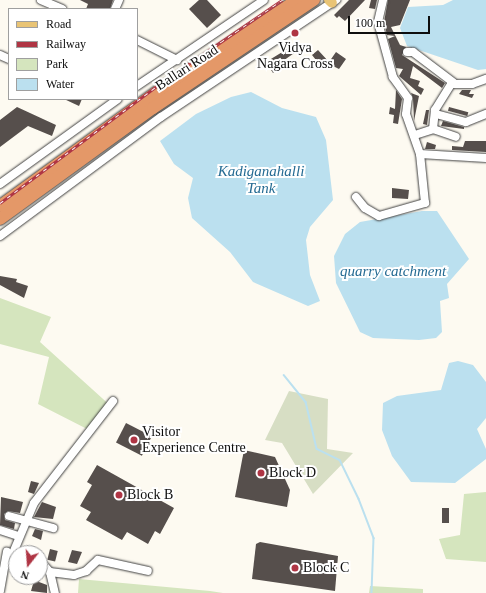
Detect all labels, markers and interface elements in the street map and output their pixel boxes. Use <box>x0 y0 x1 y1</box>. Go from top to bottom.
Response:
legend <box>8 8 138 100</box>
scale bar <box>350 8 432 34</box>
text: 100 m <box>355 16 385 30</box>
text: Road <box>46 17 71 31</box>
marker: Vidya Nagara Cross <box>290 28 300 38</box>
text: Railway <box>46 37 86 51</box>
place label: Vidya Nagara Cross <box>257 40 333 72</box>
street label: Ballari Road <box>153 42 221 94</box>
text: Park <box>46 57 68 71</box>
text: Water <box>46 77 74 91</box>
water label: Kadiganahalli Tank <box>218 162 304 197</box>
water label: quarry catchment <box>340 263 446 281</box>
place label: Visitor Experience Centre <box>142 424 246 456</box>
marker: Visitor Experience Centre <box>129 435 139 445</box>
place label: Block D <box>269 465 316 481</box>
marker: Block D <box>256 468 266 478</box>
place label: Block B <box>127 487 173 503</box>
marker: Block B <box>114 490 124 500</box>
north arrow <box>8 545 48 585</box>
place label: Block C <box>303 560 349 576</box>
marker: Block C <box>290 563 300 573</box>
text: N <box>19 569 30 582</box>

